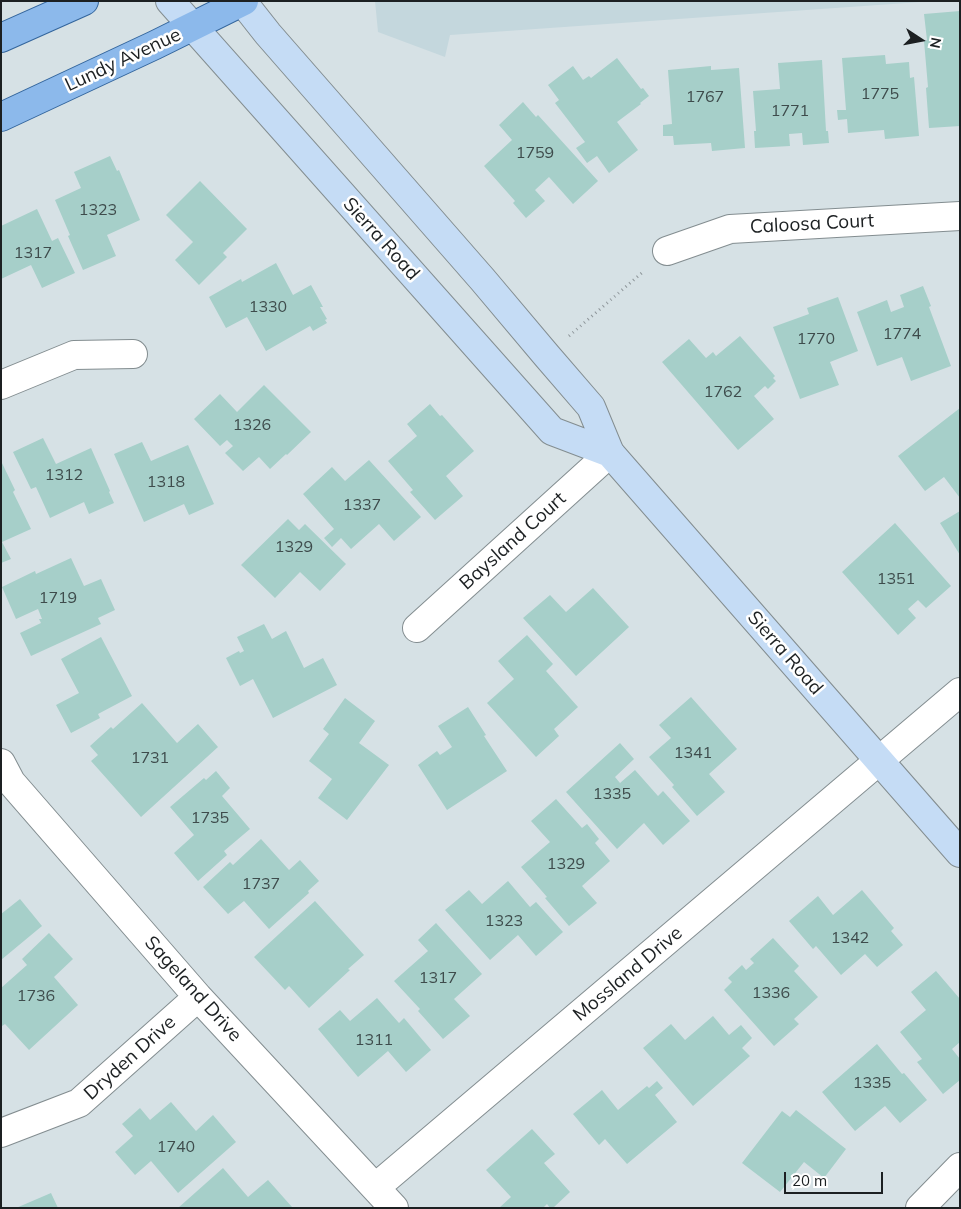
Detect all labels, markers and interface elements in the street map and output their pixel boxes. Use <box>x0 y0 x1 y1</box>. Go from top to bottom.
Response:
north arrow <box>896 15 946 65</box>
street label: Lundy Avenue <box>62 23 184 97</box>
text: N <box>926 36 946 50</box>
house number: 1775 <box>861 84 899 104</box>
house number: 1767 <box>686 87 724 107</box>
house number: 1771 <box>771 101 809 121</box>
house number: 1759 <box>516 143 554 163</box>
street label: Sierra Road <box>338 193 424 285</box>
house number: 1323 <box>79 200 117 220</box>
street label: Caloosa Court <box>749 209 875 239</box>
house number: 1317 <box>14 243 52 263</box>
house number: 1330 <box>249 297 287 317</box>
house number: 1774 <box>883 324 921 344</box>
house number: 1770 <box>797 329 835 349</box>
house number: 1762 <box>704 382 742 402</box>
house number: 1326 <box>233 415 271 435</box>
house number: 1312 <box>45 465 83 485</box>
house number: 1318 <box>147 472 185 492</box>
street label: Baysland Court <box>455 487 571 595</box>
house number: 1337 <box>343 495 381 515</box>
house number: 1329 <box>275 537 313 557</box>
house number: 1351 <box>877 569 915 589</box>
house number: 1719 <box>39 588 77 608</box>
street label: Sierra Road <box>742 607 828 699</box>
house number: 1341 <box>674 743 712 763</box>
house number: 1731 <box>131 748 169 768</box>
house number: 1335 <box>593 784 631 804</box>
house number: 1735 <box>191 808 229 828</box>
house number: 1329 <box>547 854 585 874</box>
house number: 1737 <box>242 874 280 894</box>
house number: 1323 <box>485 911 523 931</box>
street label: Mossland Drive <box>569 922 687 1026</box>
house number: 1342 <box>831 928 869 948</box>
street label: Sageland Drive <box>140 931 246 1047</box>
house number: 1317 <box>419 968 457 988</box>
house number: 1336 <box>752 983 790 1003</box>
house number: 1736 <box>17 986 55 1006</box>
street label: Dryden Drive <box>80 1011 180 1105</box>
house number: 1311 <box>355 1030 393 1050</box>
house number: 1335 <box>853 1073 891 1093</box>
house number: 1740 <box>157 1137 195 1157</box>
scale bar <box>786 1162 885 1194</box>
text: 20 m <box>792 1171 827 1190</box>

